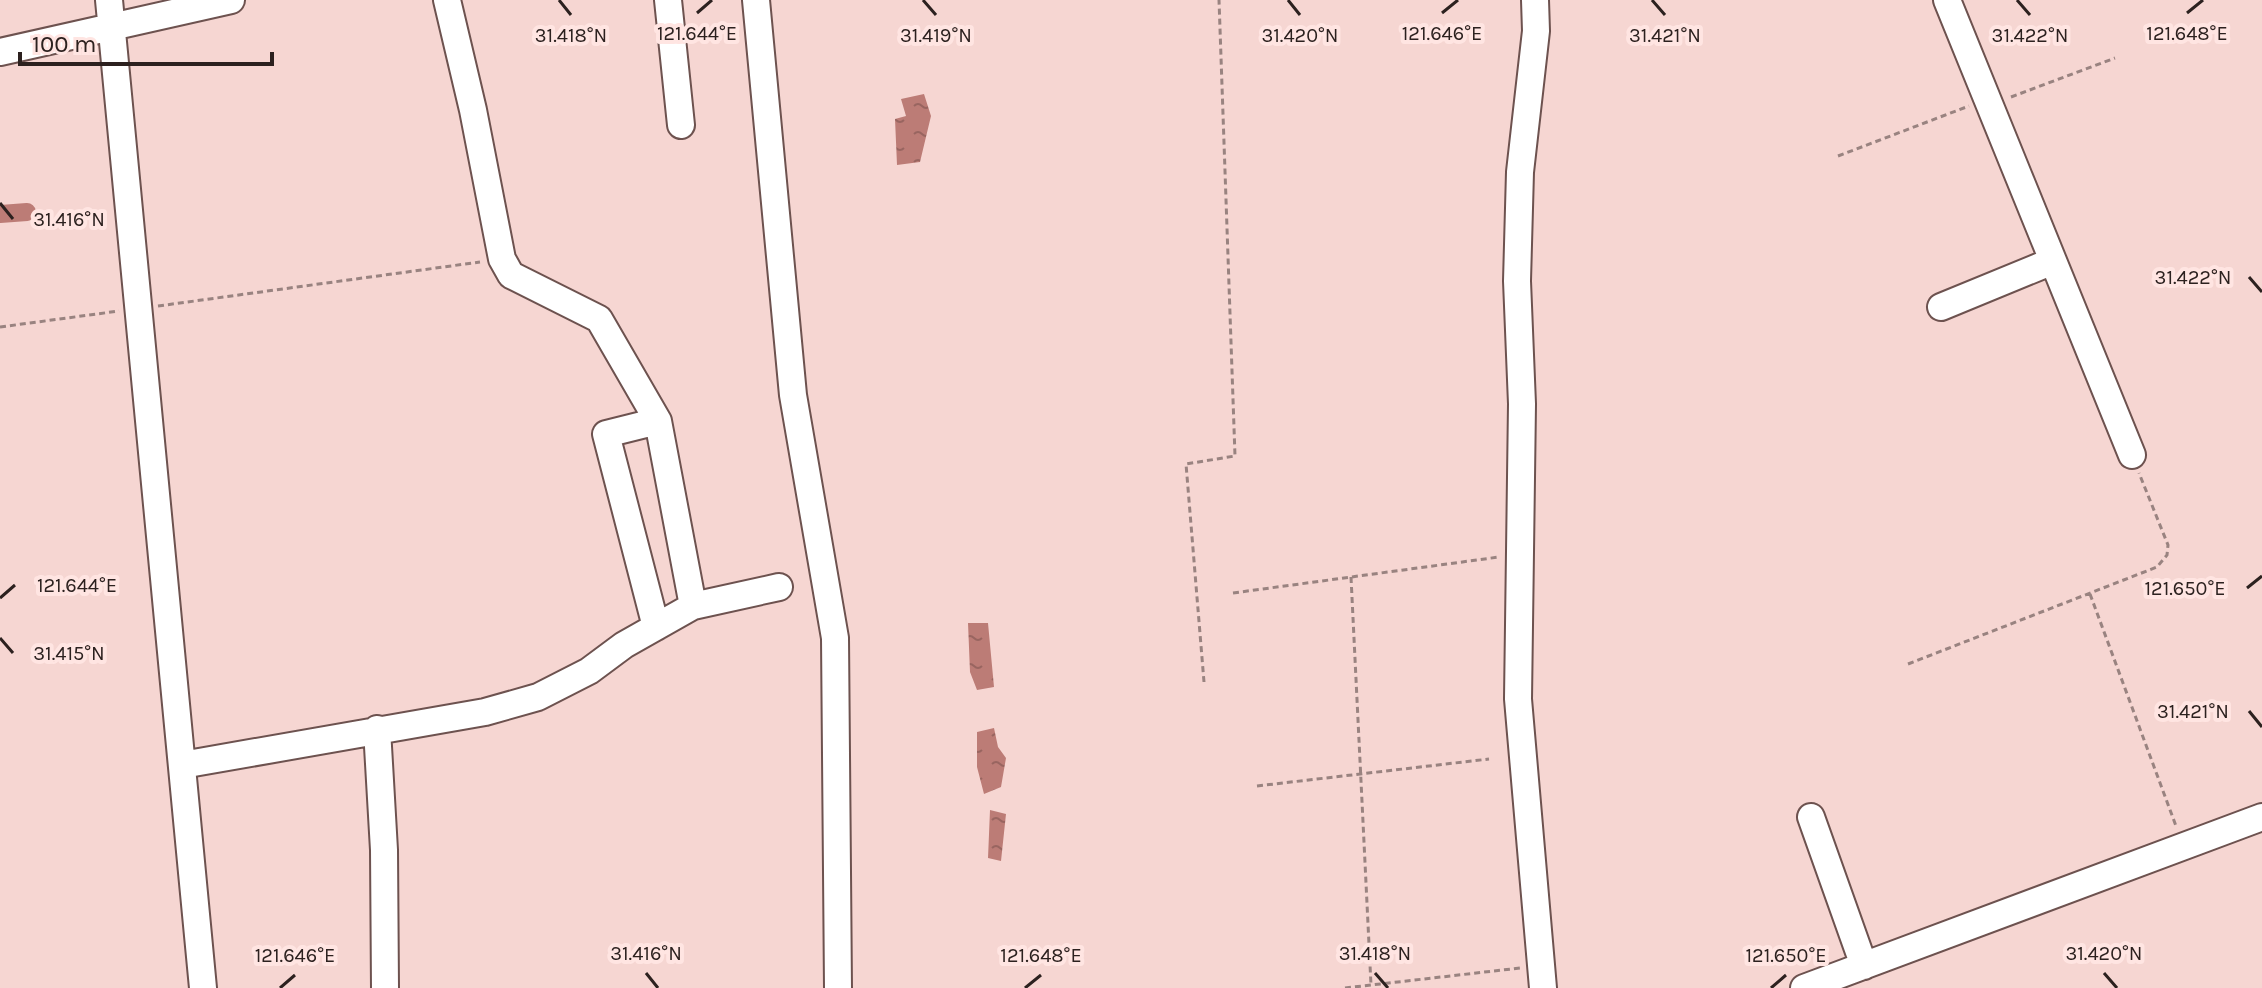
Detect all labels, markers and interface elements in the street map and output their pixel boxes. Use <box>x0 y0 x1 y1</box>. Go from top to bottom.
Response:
scale bar <box>20 16 272 66</box>
text: 121.644°E <box>657 22 737 45</box>
text: 121.646°E <box>1402 22 1482 45</box>
text: 121.648°E <box>2146 22 2228 45</box>
text: 31.418°N <box>535 24 607 47</box>
text: 31.419°N <box>900 24 972 47</box>
text: 31.420°N <box>1261 24 1339 47</box>
text: 31.421°N <box>1629 24 1701 47</box>
text: 31.422°N <box>1992 24 2068 47</box>
text: 100 m <box>32 30 97 58</box>
text: 31.416°N <box>33 208 105 231</box>
text: 31.422°N <box>2155 266 2231 289</box>
text: 121.644°E <box>37 574 117 597</box>
text: 121.650°E <box>2144 577 2226 600</box>
text: 31.415°N <box>33 642 105 665</box>
text: 31.421°N <box>2157 700 2229 723</box>
text: 31.416°N <box>610 942 682 965</box>
text: 31.418°N <box>1339 942 1411 965</box>
text: 31.420°N <box>2065 942 2143 965</box>
text: 121.646°E <box>255 944 335 967</box>
text: 121.648°E <box>1000 944 1082 967</box>
text: 121.650°E <box>1745 944 1827 967</box>

